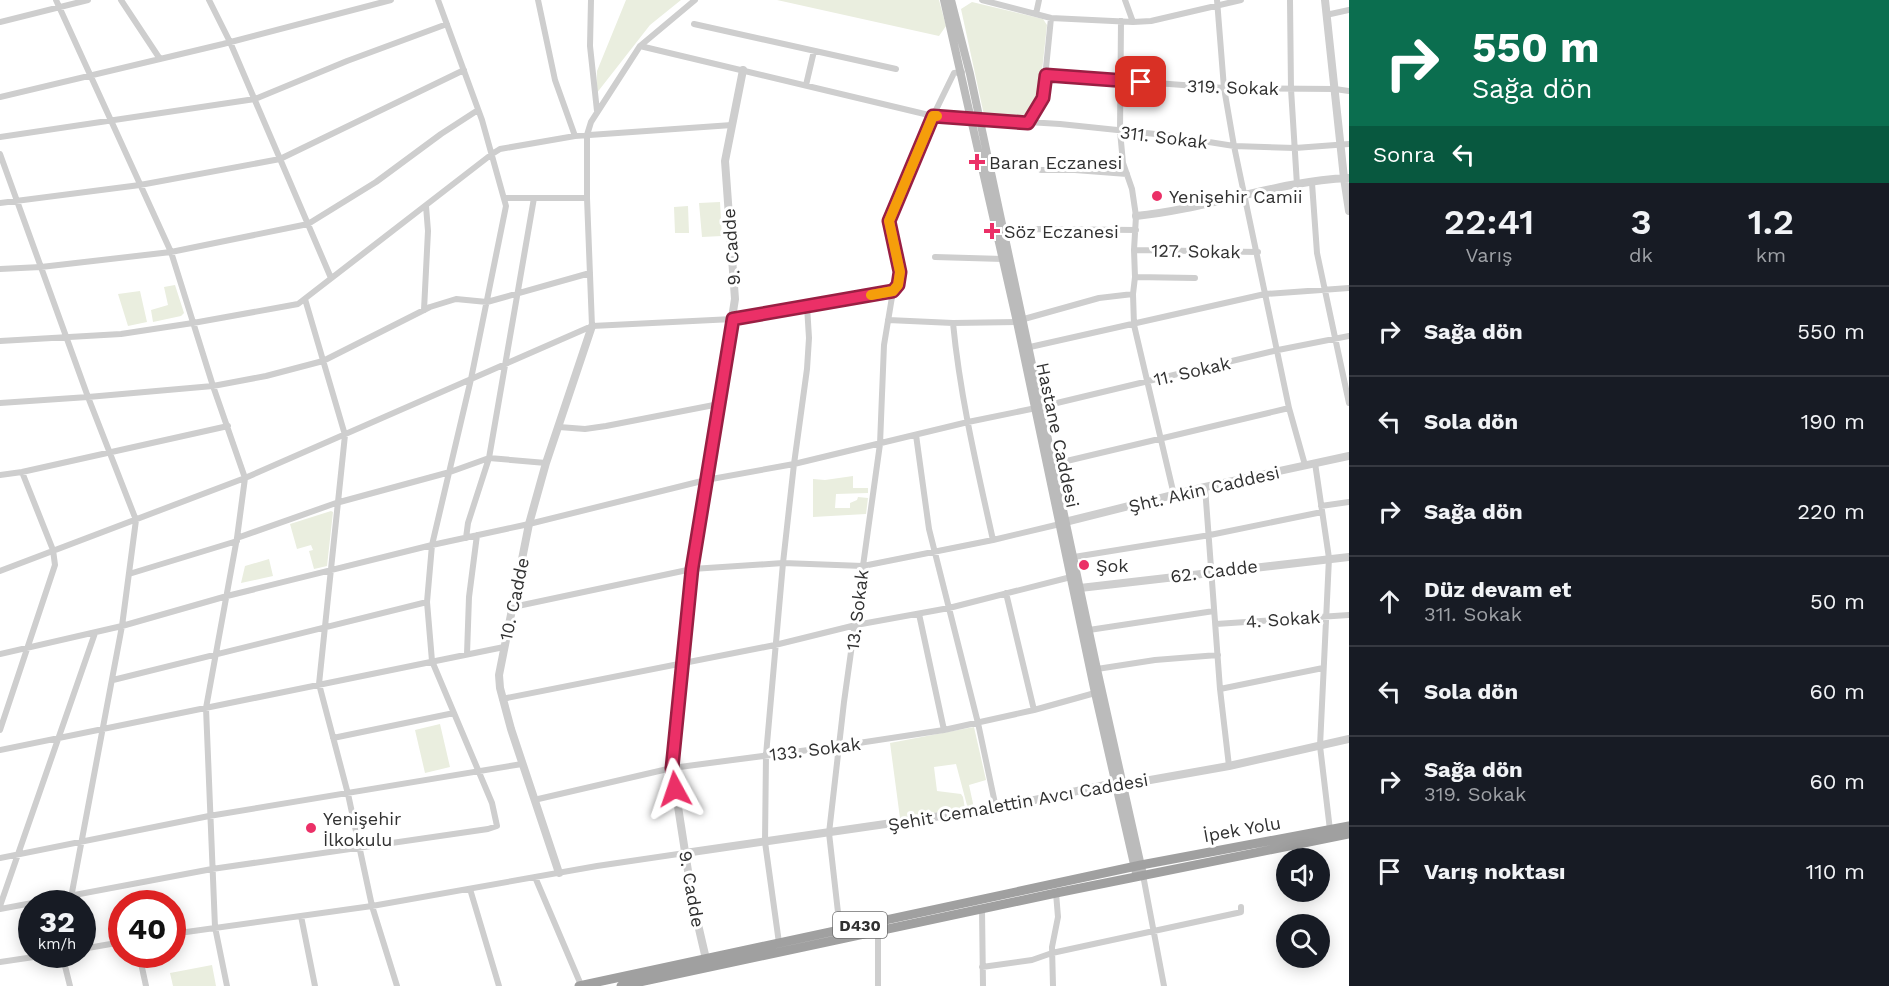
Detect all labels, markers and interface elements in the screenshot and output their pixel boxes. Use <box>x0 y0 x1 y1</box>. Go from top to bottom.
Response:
text: 550 m <box>1472 23 1600 72</box>
icon: right <box>1373 24 1451 102</box>
pin <box>1115 56 1166 107</box>
icon: arrive <box>1124 65 1157 98</box>
text: Sağa dön <box>1472 73 1592 105</box>
street label: 319. Sokak <box>1187 75 1279 99</box>
street label: 311. Sokak <box>1119 121 1209 153</box>
icon: left <box>1447 138 1480 171</box>
text: Sonra <box>1373 142 1435 167</box>
place label: Baran Eczanesi <box>989 152 1122 173</box>
marker: Baran Eczanesi <box>970 155 984 169</box>
place label: Yenişehir Camii <box>1169 186 1302 207</box>
marker: Yenişehir Camii <box>1150 189 1164 203</box>
text: 22:41 <box>1444 201 1534 243</box>
text: 3 <box>1630 201 1652 243</box>
text: 1.2 <box>1748 201 1794 243</box>
street label: 9. Cadde <box>718 208 744 286</box>
place label: Söz Eczanesi <box>1004 221 1119 242</box>
marker: Söz Eczanesi <box>985 224 999 238</box>
street label: 127. Sokak <box>1151 240 1241 262</box>
text: Varış <box>1465 243 1513 267</box>
text: dk <box>1629 243 1653 267</box>
text: km <box>1756 243 1786 267</box>
icon: right <box>1373 315 1406 348</box>
text: Sağa dön <box>1424 319 1523 344</box>
text: 550 m <box>1797 319 1865 344</box>
street label: 11. Sokak <box>1152 352 1232 390</box>
street label: Hastane Caddesi <box>1032 360 1084 510</box>
icon: left <box>1373 405 1406 438</box>
text: Sola dön <box>1424 409 1518 434</box>
text: 190 m <box>1801 409 1865 434</box>
street label: Şht. Akin Caddesi <box>1126 461 1282 517</box>
icon: right <box>1373 495 1406 528</box>
text: Sağa dön <box>1424 499 1523 524</box>
text: 220 m <box>1797 499 1865 524</box>
place label: Şok <box>1096 555 1129 576</box>
street label: 62. Cadde <box>1169 555 1259 587</box>
street label: 10. Cadde <box>495 556 533 642</box>
marker: Şok <box>1077 558 1091 572</box>
street label: 13. Sokak <box>842 568 872 652</box>
text: Düz devam et <box>1424 577 1571 602</box>
icon: ahead <box>1373 585 1406 618</box>
text: 50 m <box>1810 589 1865 614</box>
text: 311. Sokak <box>1424 602 1522 626</box>
street label: 4. Sokak <box>1245 606 1321 632</box>
icon: left <box>1373 675 1406 708</box>
text: Sola dön <box>1424 679 1518 704</box>
text: 60 m <box>1809 679 1865 704</box>
street label: 133. Sokak <box>768 733 862 765</box>
position arrow <box>643 757 707 821</box>
text: Sağa dön <box>1424 757 1523 782</box>
icon: right <box>1373 765 1406 798</box>
street label: Şehit Cemalettin Avcı Caddesi <box>886 769 1150 835</box>
text: 60 m <box>1809 769 1865 794</box>
text: 319. Sokak <box>1424 782 1526 806</box>
place label: Yenişehir İlkokulu <box>323 808 401 850</box>
street label: İpek Yolu <box>1202 812 1282 846</box>
marker: Yenişehir İlkokulu <box>304 821 318 835</box>
map controls <box>1276 848 1330 968</box>
button: sound <box>1276 848 1330 902</box>
street label: 9. Cadde <box>675 849 709 929</box>
icon: arrive <box>1373 855 1406 888</box>
text: Varış noktası <box>1424 859 1566 884</box>
text: 110 m <box>1806 859 1865 884</box>
speed limit sign: 40 <box>108 890 186 968</box>
text: 32 <box>39 904 75 939</box>
road number: D430 <box>833 912 887 938</box>
button: search <box>1276 914 1330 968</box>
text: km/h <box>38 935 76 953</box>

